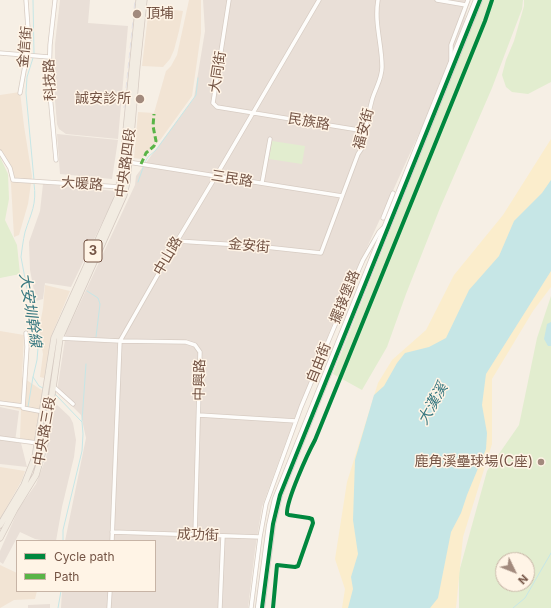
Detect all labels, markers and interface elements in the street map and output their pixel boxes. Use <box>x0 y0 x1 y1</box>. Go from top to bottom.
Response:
place label: 頂埔 <box>146 6 174 22</box>
marker: 頂埔 <box>131 8 143 20</box>
street label: 金信街 <box>14 25 36 69</box>
street label: 大同街 <box>206 50 230 94</box>
street label: 科技路 <box>41 59 59 101</box>
place label: 誠安診所 <box>75 91 131 107</box>
marker: 誠安診所 <box>134 93 146 105</box>
street label: 福安街 <box>350 107 378 151</box>
street label: 民族路 <box>287 110 331 134</box>
street label: 中央路四段 <box>113 127 139 199</box>
street label: 三民路 <box>210 167 254 191</box>
street label: 大暖路 <box>60 174 104 194</box>
street label: 中山路 <box>150 234 186 278</box>
street label: 金安街 <box>227 236 271 256</box>
road number: 3 <box>84 240 102 262</box>
street label: 擺接堡路 <box>327 268 363 326</box>
water label: 大安圳幹線 <box>15 272 45 348</box>
street label: 自由街 <box>303 340 335 386</box>
street label: 中興路 <box>191 359 209 401</box>
water label: 大漢溪 <box>414 380 452 428</box>
street label: 中央路三段 <box>31 395 59 467</box>
place label: 鹿角溪壘球場(C座) <box>415 454 533 470</box>
marker: 鹿角溪壘球場(C座) <box>536 457 546 467</box>
street label: 成功街 <box>177 526 219 544</box>
legend <box>16 540 156 592</box>
text: Cycle path <box>54 549 115 564</box>
north arrow <box>495 552 535 592</box>
text: Path <box>54 569 79 584</box>
text: N <box>515 572 531 587</box>

